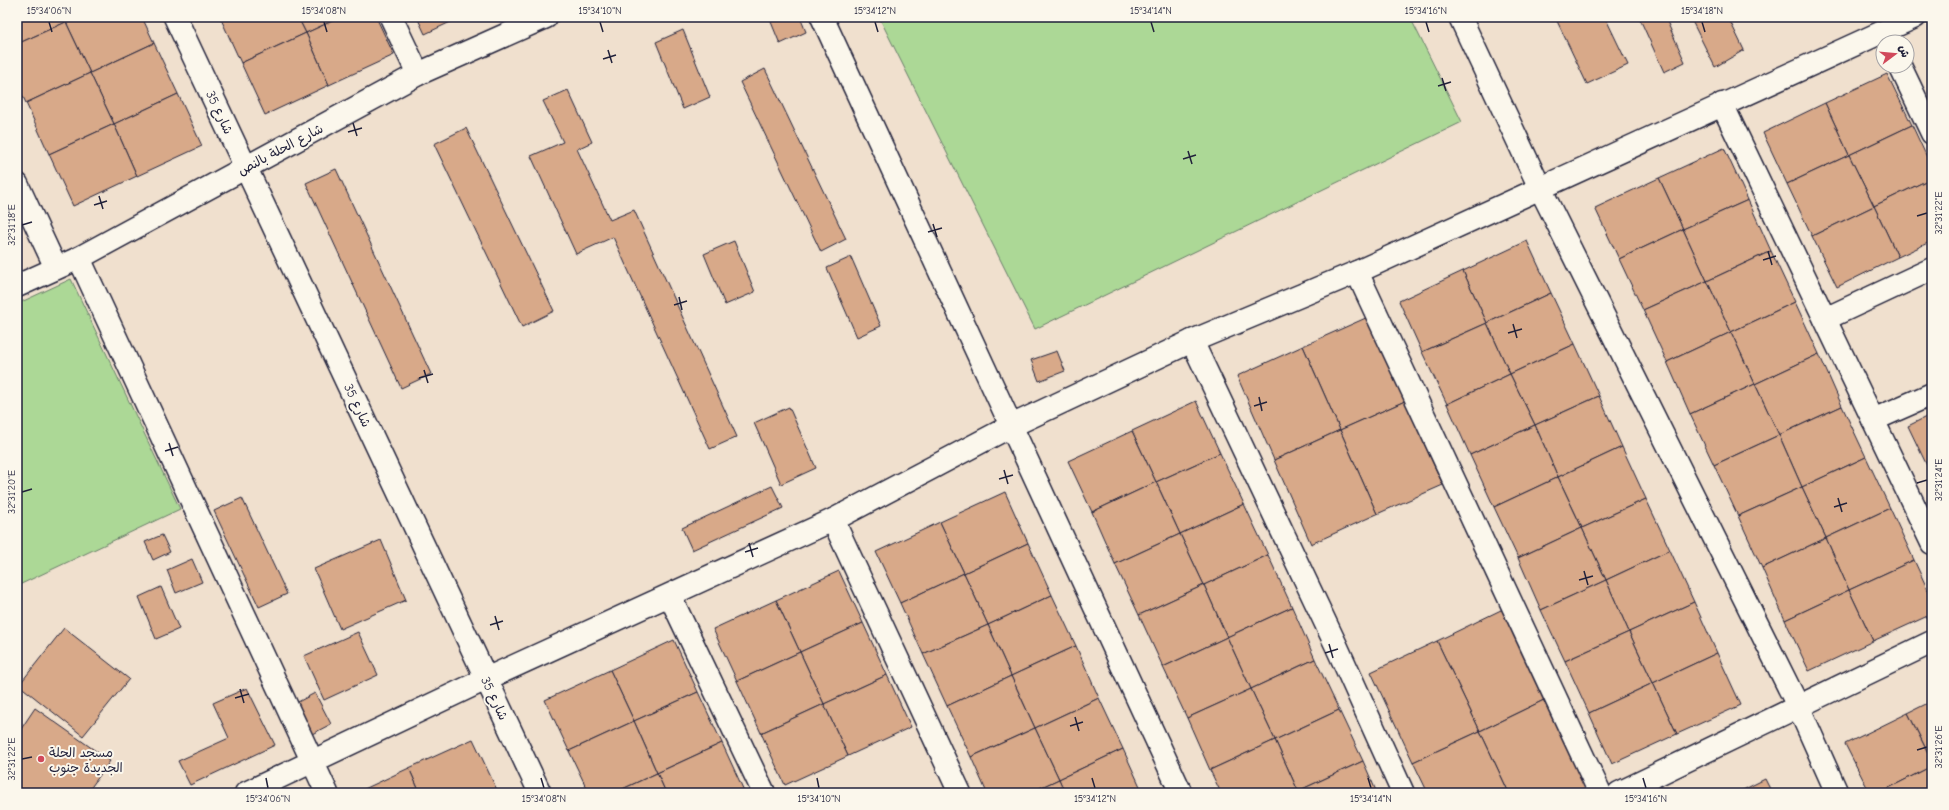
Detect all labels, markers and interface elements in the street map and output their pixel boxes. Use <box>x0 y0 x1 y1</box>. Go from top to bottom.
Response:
text: 15°34'06"N <box>27 5 71 17</box>
text: 15°34'08"N <box>302 5 346 17</box>
text: 15°34'10"N <box>578 5 622 17</box>
text: 15°34'12"N <box>854 5 896 17</box>
text: 15°34'14"N <box>1130 5 1172 17</box>
text: 15°34'16"N <box>1405 5 1447 17</box>
text: 15°34'18"N <box>1681 5 1723 17</box>
north arrow <box>1875 34 1915 74</box>
text: ش <box>1896 44 1912 59</box>
street label: شارع 35 <box>201 88 236 137</box>
street label: شارع الحلة بالنص <box>235 121 326 180</box>
text: 32°31'22"E <box>1933 192 1945 234</box>
text: 32°31'18"E <box>6 204 18 246</box>
street label: شارع 35 <box>339 381 374 430</box>
text: 32°31'24"E <box>1933 459 1945 501</box>
text: 32°31'20"E <box>6 470 18 514</box>
street label: شارع 35 <box>476 674 511 723</box>
text: 32°31'26"E <box>1933 725 1945 769</box>
text: 32°31'22"E <box>6 738 18 780</box>
place label: مسجد الحلة الجديدة جنوب <box>49 745 123 776</box>
marker: مسجد الحلة الجديدة جنوب <box>36 754 46 764</box>
text: 15°34'06"N <box>246 793 290 805</box>
text: 15°34'08"N <box>522 793 566 805</box>
text: 15°34'10"N <box>797 793 841 805</box>
text: 15°34'12"N <box>1074 793 1116 805</box>
text: 15°34'14"N <box>1350 793 1392 805</box>
text: 15°34'16"N <box>1625 793 1667 805</box>

